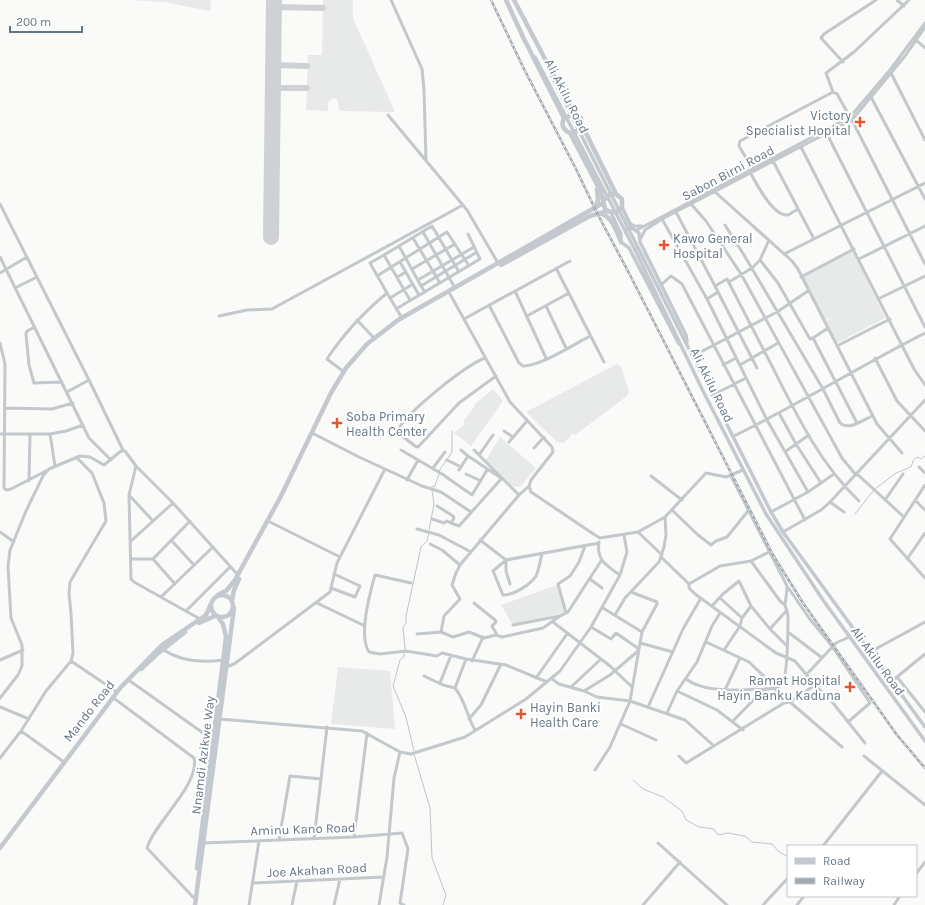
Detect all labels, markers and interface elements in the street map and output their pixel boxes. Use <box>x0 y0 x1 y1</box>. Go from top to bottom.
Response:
scale bar <box>10 8 82 34</box>
text: 200 m <box>16 15 51 29</box>
street label: Ali Akilu Road <box>542 56 592 136</box>
place label: Victory Specialist Hopital <box>746 108 851 138</box>
marker: Victory Specialist Hopital <box>854 116 866 128</box>
street label: Sabon Birni Road <box>679 142 777 204</box>
place label: Kawo General Hospital <box>673 231 753 261</box>
marker: Kawo General Hospital <box>658 239 670 251</box>
street label: Ali Akilu Road <box>687 345 737 425</box>
place label: Soba Primary Health Center <box>346 409 427 439</box>
marker: Soba Primary Health Center <box>331 417 343 429</box>
street label: Ali Akilu Road <box>848 624 908 698</box>
place label: Ramat Hospital Hayin Banku Kaduna <box>717 673 841 703</box>
street label: Mando Road <box>60 677 118 745</box>
marker: Ramat Hospital Hayin Banku Kaduna <box>844 681 856 693</box>
street label: Nnamdi Azikwe Way <box>188 695 218 815</box>
place label: Hayin Banki Health Care <box>530 700 601 730</box>
marker: Hayin Banki Health Care <box>515 708 527 720</box>
street label: Aminu Kano Road <box>250 820 356 838</box>
legend <box>787 845 917 897</box>
text: Road <box>823 854 851 868</box>
street label: Joe Akahan Road <box>267 860 367 880</box>
text: Railway <box>823 874 865 888</box>

